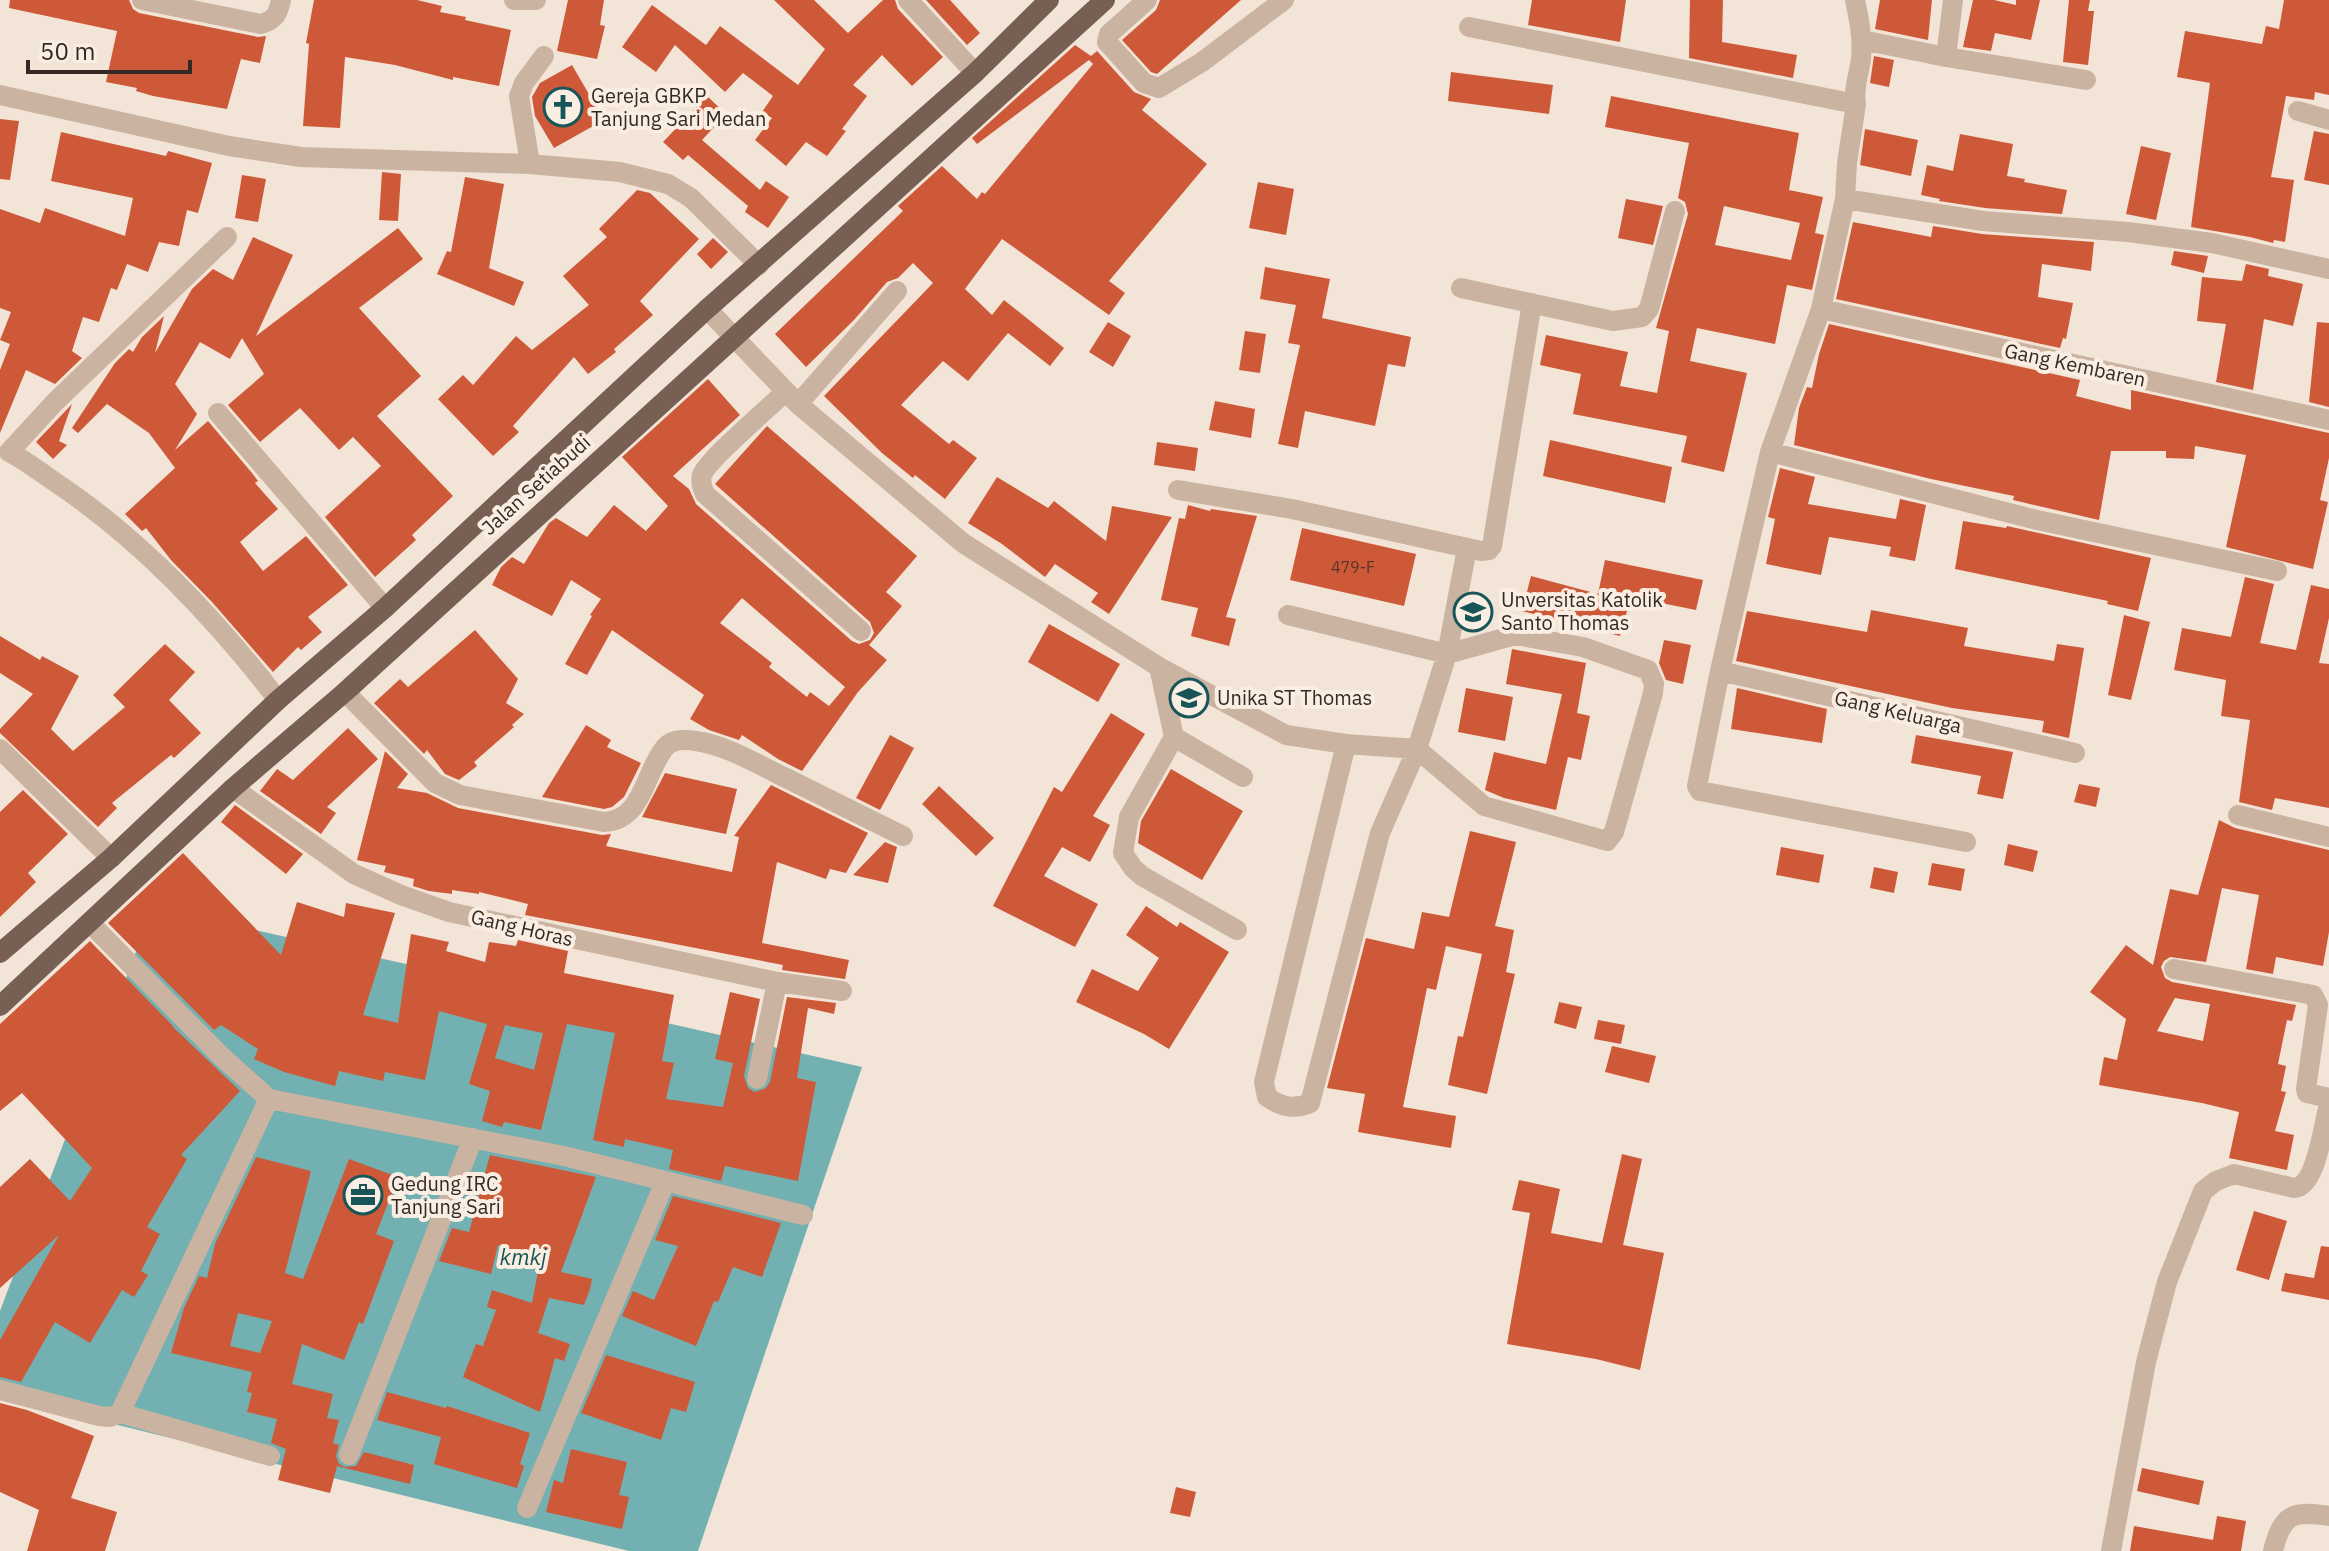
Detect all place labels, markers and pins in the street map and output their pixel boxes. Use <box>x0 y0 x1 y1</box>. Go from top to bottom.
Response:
place label: Gereja GBKP Tanjung Sari Medan <box>591 82 766 132</box>
church icon: Gereja GBKP Tanjung Sari Medan <box>542 86 584 128</box>
place label: Unversitas Katolik Santo Thomas <box>1501 586 1663 636</box>
school or university icon: Unversitas Katolik Santo Thomas <box>1452 591 1494 633</box>
school or university icon: Unika ST Thomas <box>1168 677 1210 719</box>
place label: Unika ST Thomas <box>1217 684 1372 711</box>
place label: Gedung IRC Tanjung Sari <box>391 1170 501 1220</box>
office icon: Gedung IRC Tanjung Sari <box>342 1174 384 1216</box>

